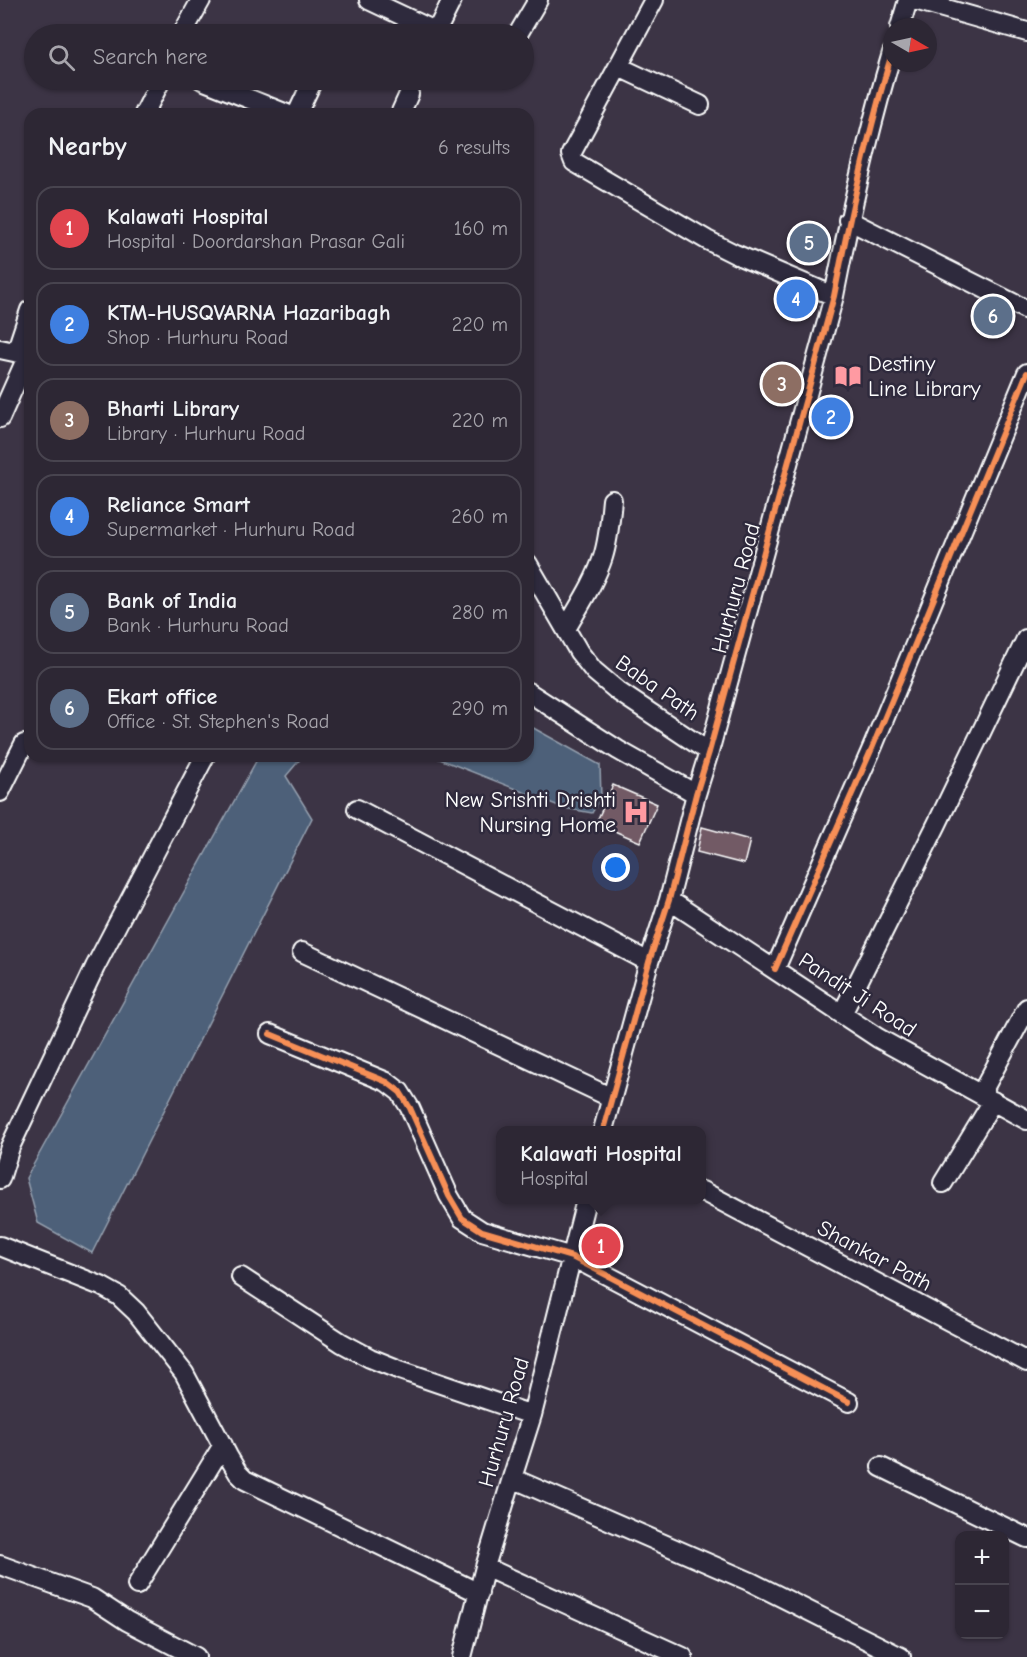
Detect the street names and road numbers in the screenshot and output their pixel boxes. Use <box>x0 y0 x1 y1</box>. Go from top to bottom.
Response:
street label: Hurhuru Road <box>706 520 766 656</box>
street label: Baba Path <box>611 650 704 726</box>
street label: Pandit Ji Road <box>794 947 921 1043</box>
street label: Shankar Path <box>813 1215 936 1297</box>
street label: Hurhuru Road <box>473 1354 535 1490</box>

